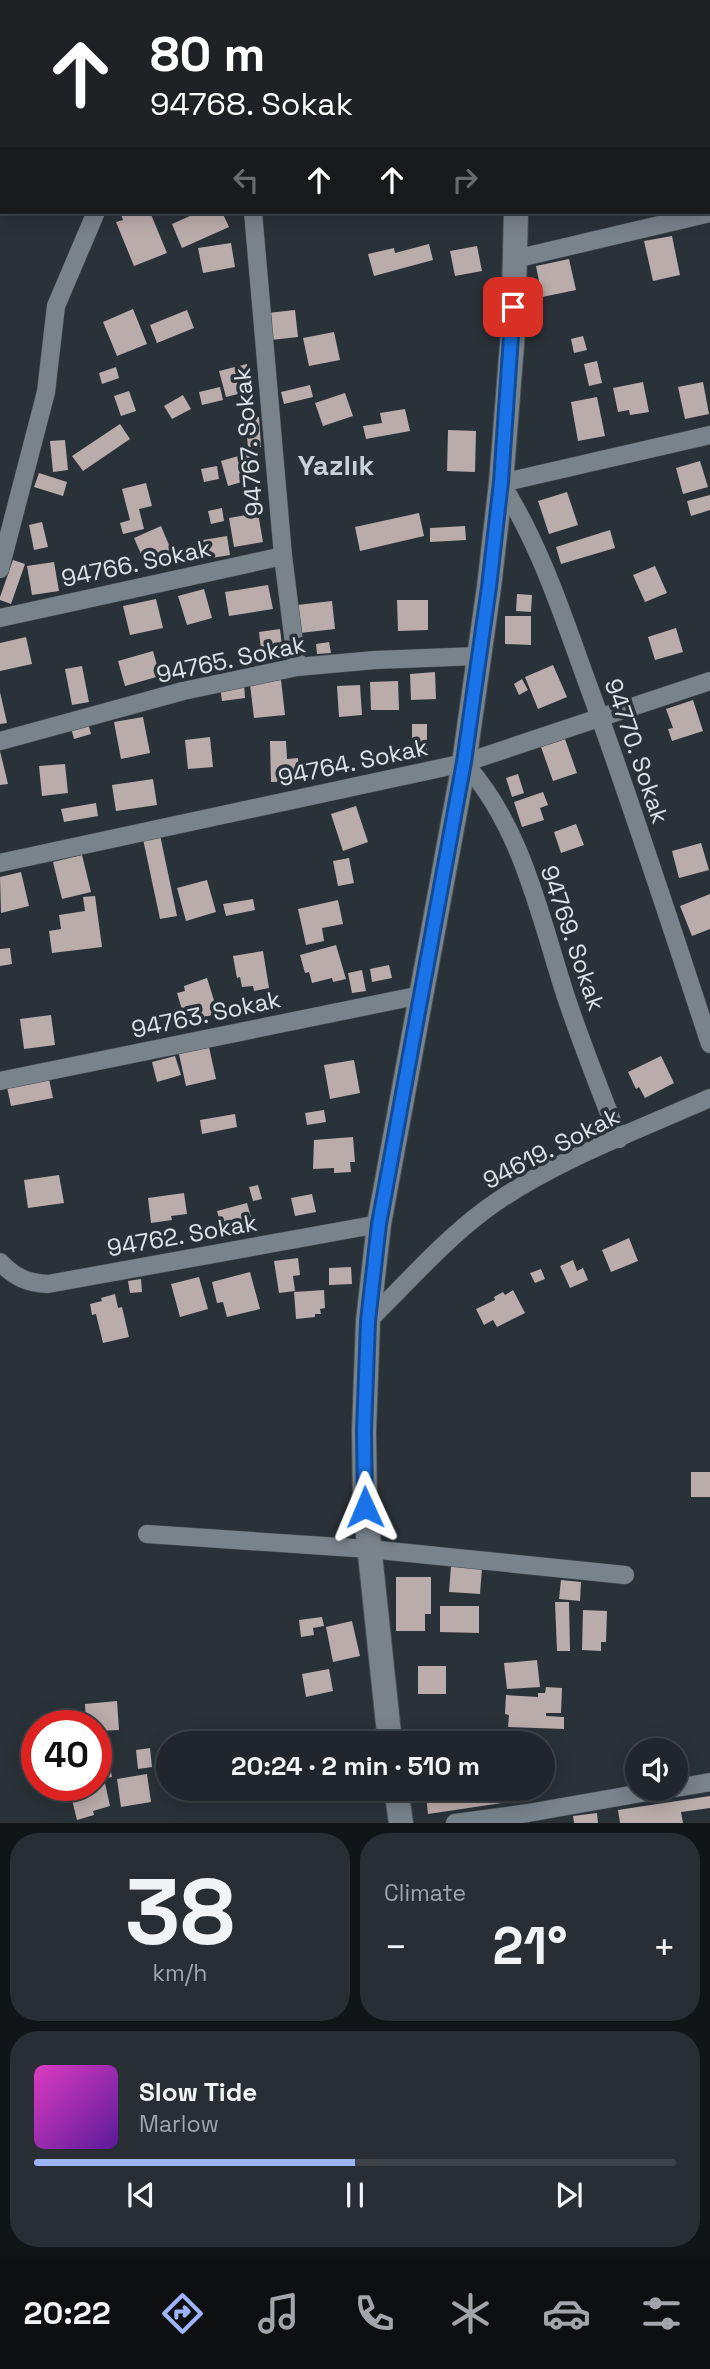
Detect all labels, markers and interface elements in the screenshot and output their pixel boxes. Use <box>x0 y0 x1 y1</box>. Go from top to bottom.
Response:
text: 80 m <box>150 23 265 85</box>
icon: ahead <box>35 28 126 119</box>
text: 94768. Sokak <box>150 84 353 124</box>
icon: left <box>227 161 265 199</box>
icon: ahead <box>300 161 338 199</box>
icon: ahead <box>373 161 411 199</box>
icon: right <box>446 161 484 199</box>
pin <box>483 277 543 337</box>
icon: arrive <box>494 288 532 326</box>
street label: 94767. Sokak <box>226 366 270 518</box>
district label: Yazlık <box>298 447 374 483</box>
street label: 94766. Sokak <box>58 532 214 594</box>
street label: 94765. Sokak <box>154 628 308 690</box>
street label: 94770. Sokak <box>598 674 676 828</box>
street label: 94764. Sokak <box>275 731 431 793</box>
street label: 94769. Sokak <box>534 861 612 1015</box>
street label: 94763. Sokak <box>129 983 284 1045</box>
street label: 94619. Sokak <box>477 1100 625 1196</box>
street label: 94762. Sokak <box>105 1207 259 1263</box>
position arrow <box>328 1470 402 1544</box>
speed limit sign: 40 <box>21 1710 112 1801</box>
map controls <box>625 1738 688 1801</box>
button: sound <box>625 1738 688 1801</box>
text: 20:24 · 2 min · 510 m <box>231 1749 480 1783</box>
text: 38 <box>125 1854 235 1971</box>
text: Climate <box>384 1878 466 1908</box>
text: 21° <box>493 1913 567 1979</box>
text: − <box>384 1923 408 1971</box>
text: + <box>652 1923 676 1971</box>
text: km/h <box>153 1958 207 1988</box>
text: Slow Tide <box>139 2075 257 2109</box>
text: Marlow <box>139 2109 219 2139</box>
icon: previous <box>122 2176 160 2214</box>
icon: pause <box>336 2176 374 2214</box>
icon: next <box>550 2176 588 2214</box>
icon: directions <box>158 2289 207 2338</box>
icon: music <box>254 2289 303 2338</box>
icon: phone <box>350 2289 399 2338</box>
icon: climate <box>446 2289 495 2338</box>
icon: car <box>542 2289 591 2338</box>
icon: filters <box>637 2289 686 2338</box>
text: 20:22 <box>23 2293 111 2333</box>

